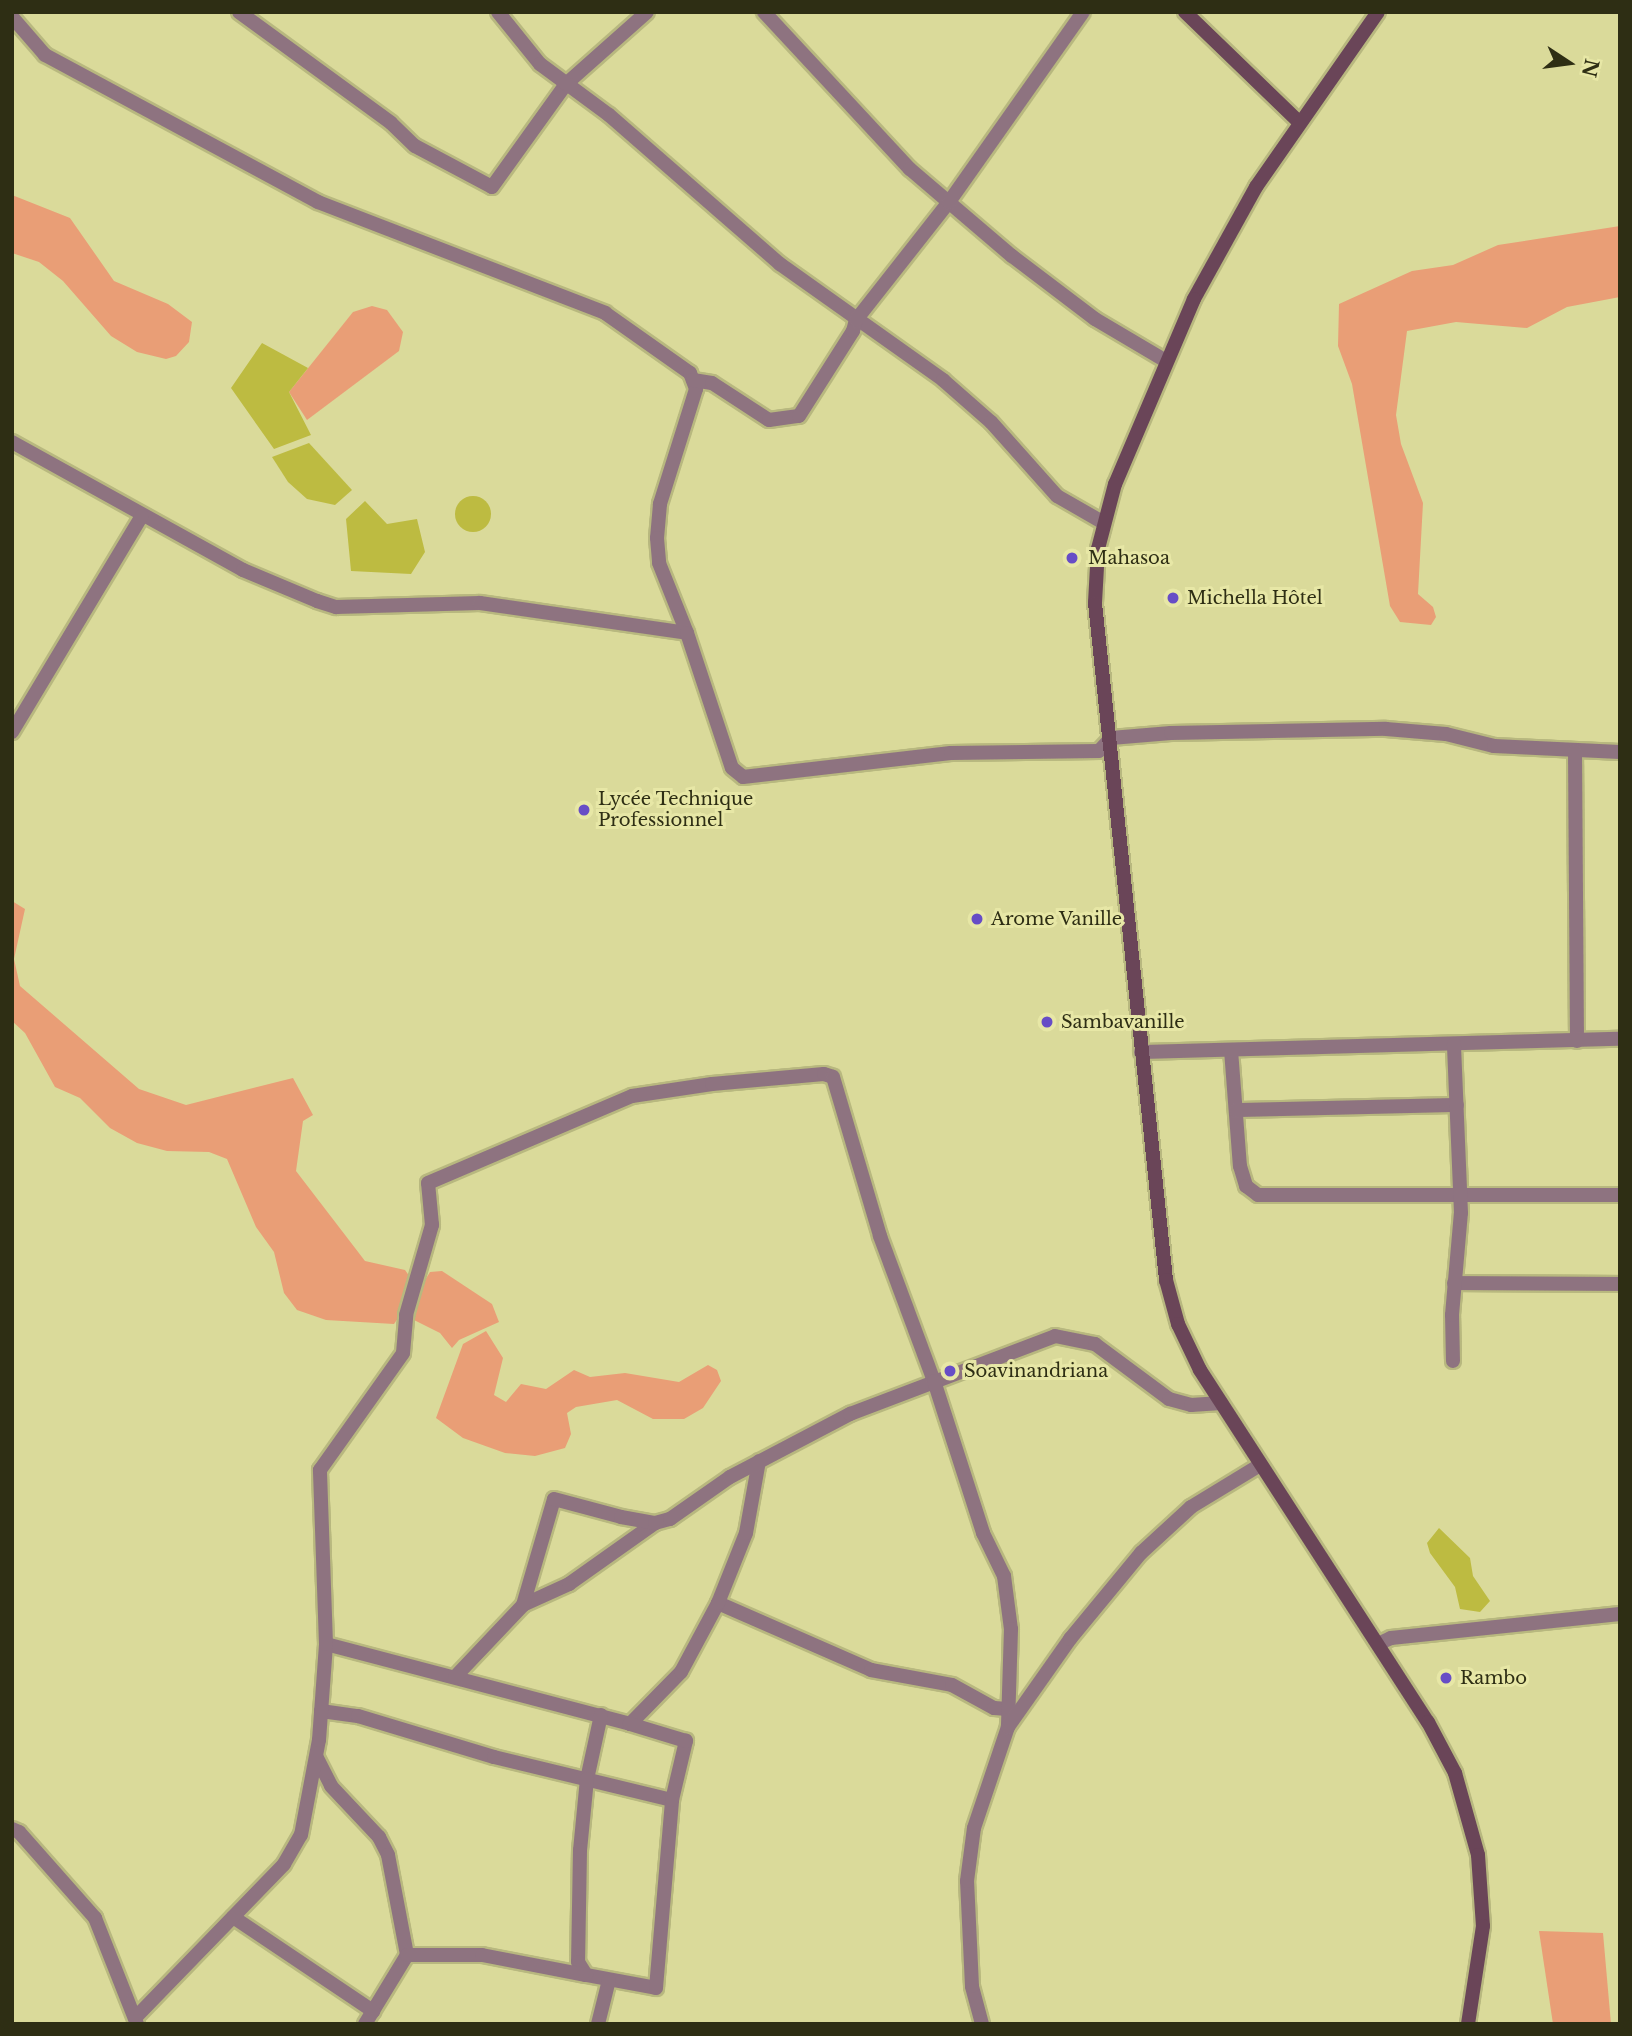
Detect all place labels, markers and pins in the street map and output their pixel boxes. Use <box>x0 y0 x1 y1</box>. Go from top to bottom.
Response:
place label: Mahasoa <box>1088 547 1170 569</box>
marker: Mahasoa <box>1062 548 1082 568</box>
place label: Michella Hôtel <box>1187 587 1323 609</box>
marker: Michella Hôtel <box>1165 590 1181 606</box>
place label: Lycée Technique Professionnel <box>598 789 754 832</box>
marker: Lycée Technique Professionnel <box>576 802 592 818</box>
place label: Arome Vanille <box>991 908 1123 930</box>
marker: Arome Vanille <box>969 911 985 927</box>
place label: Sambavanille <box>1061 1011 1185 1033</box>
marker: Sambavanille <box>1039 1014 1055 1030</box>
place label: Soavinandriana <box>964 1360 1108 1382</box>
marker: Soavinandriana <box>942 1363 958 1379</box>
place label: Rambo <box>1460 1667 1527 1689</box>
marker: Rambo <box>1438 1670 1454 1686</box>

